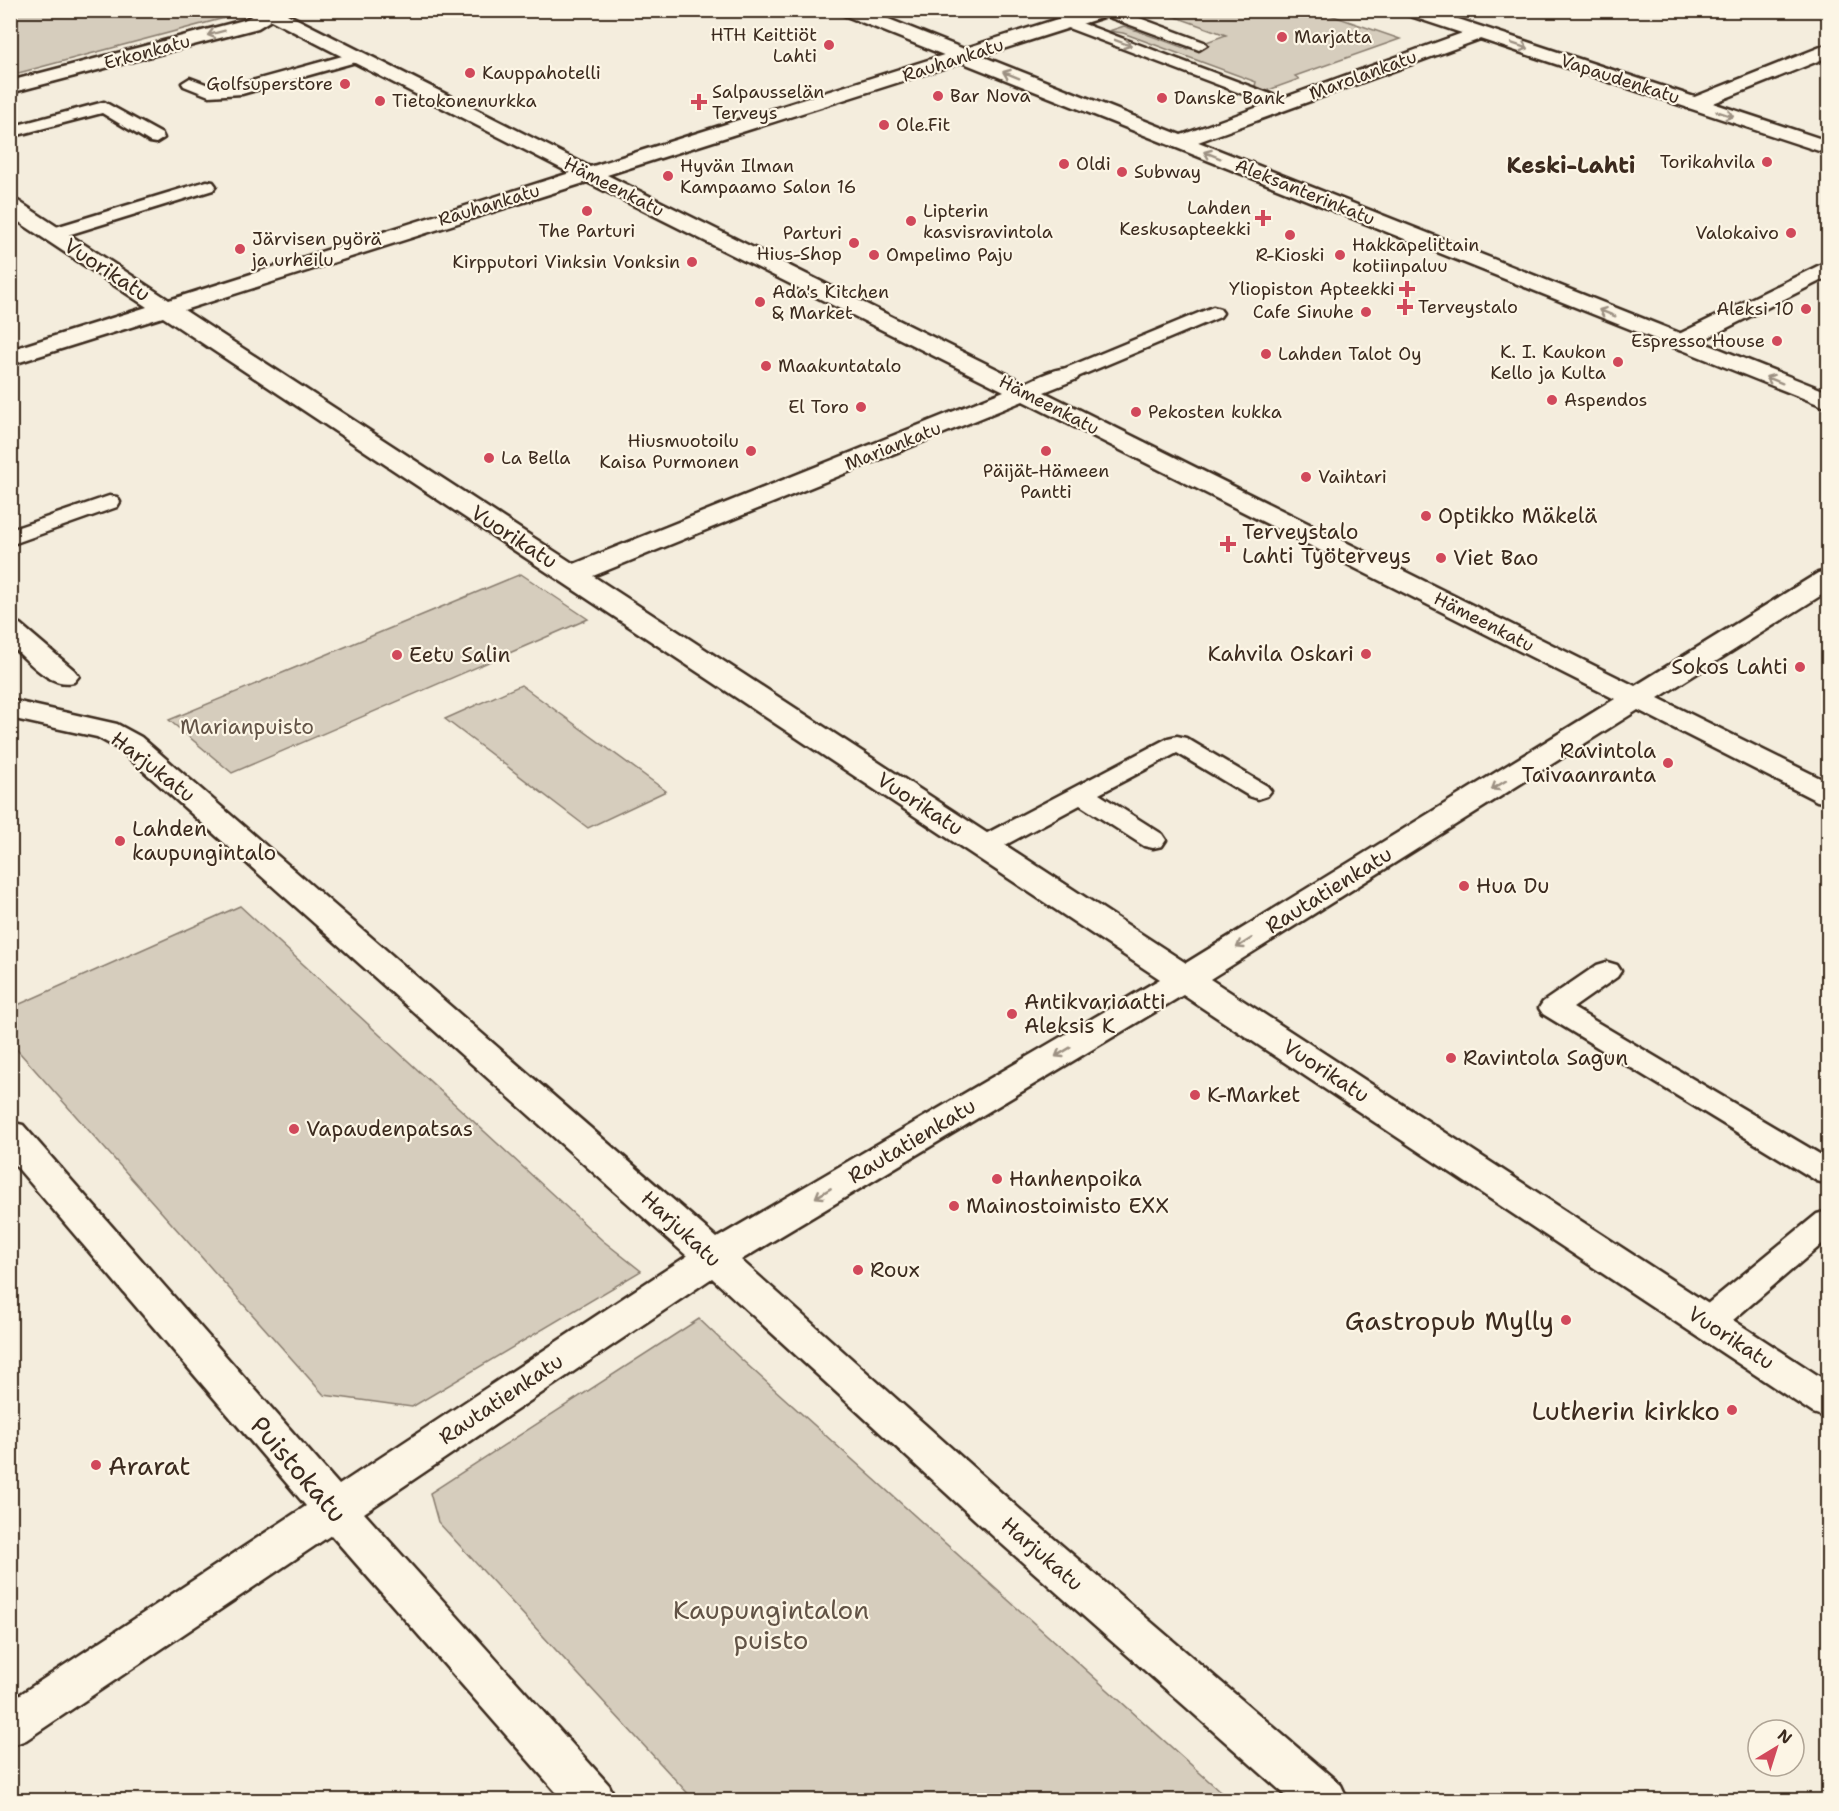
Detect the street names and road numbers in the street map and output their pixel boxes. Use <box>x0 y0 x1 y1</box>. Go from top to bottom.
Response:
street label: Erkonkatu <box>101 29 193 75</box>
street label: Rauhankatu <box>899 32 1007 88</box>
street label: Marolankatu <box>1306 44 1420 106</box>
street label: Vapaudenkatu <box>1557 48 1683 110</box>
street label: Hämeenkatu <box>560 152 668 222</box>
street label: Aleksanterinkatu <box>1232 153 1378 231</box>
street label: Rauhankatu <box>435 178 543 232</box>
street label: Vuorikatu <box>58 232 156 308</box>
street label: Hämeenkatu <box>995 370 1103 440</box>
street label: Mariankatu <box>841 416 945 476</box>
street label: Vuorikatu <box>465 499 563 575</box>
street label: Hämeenkatu <box>1430 587 1538 657</box>
street label: Harjukatu <box>105 725 201 809</box>
street label: Vuorikatu <box>871 766 969 842</box>
street label: Rautatienkatu <box>1260 840 1398 940</box>
street label: Vuorikatu <box>1277 1033 1375 1109</box>
street label: Rautatienkatu <box>843 1092 981 1190</box>
street label: Harjukatu <box>635 1185 727 1273</box>
street label: Vuorikatu <box>1682 1300 1780 1376</box>
street label: Rautatienkatu <box>433 1347 569 1451</box>
street label: Puistokatu <box>243 1408 355 1530</box>
street label: Harjukatu <box>995 1511 1089 1597</box>

